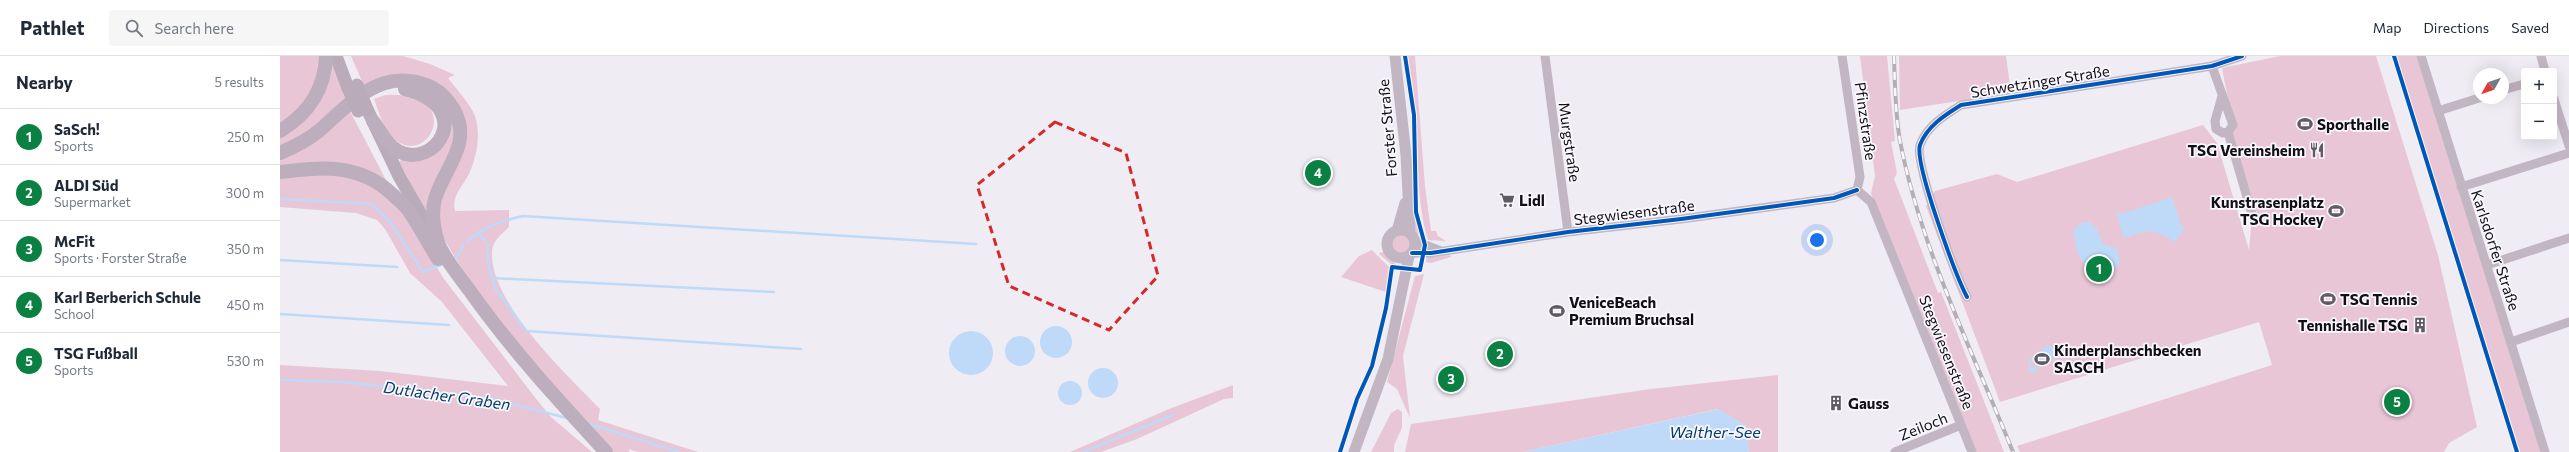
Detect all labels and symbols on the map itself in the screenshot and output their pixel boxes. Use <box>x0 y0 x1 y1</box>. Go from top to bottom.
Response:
street label: Schwetzinger Straße <box>1969 61 2111 101</box>
north arrow <box>2473 68 2509 104</box>
street label: Forster Straße <box>1374 78 1400 178</box>
street label: Pfinzstraße <box>1852 81 1880 161</box>
street label: Murgstraße <box>1555 101 1585 183</box>
sports icon: Sporthalle <box>2296 115 2314 133</box>
place label: Sporthalle <box>2317 115 2389 133</box>
place label: TSG Vereinsheim <box>2187 141 2305 159</box>
restaurant icon: TSG Vereinsheim <box>2308 141 2326 159</box>
pin: 4 <box>1305 158 1331 188</box>
street label: Karlsdorfer Straße <box>2468 187 2524 313</box>
supermarket icon: Lidl <box>1498 191 1516 209</box>
place label: Lidl <box>1519 191 1545 209</box>
place label: Kunstrasenplatz TSG Hockey <box>2211 193 2325 228</box>
street label: Stegwiesenstraße <box>1573 196 1695 228</box>
sports icon: Kunstrasenplatz TSG Hockey <box>2327 202 2345 220</box>
your location <box>1807 230 1827 250</box>
pin: 1 <box>2086 254 2112 284</box>
sports icon: TSG Tennis <box>2319 290 2337 308</box>
place label: TSG Tennis <box>2340 290 2418 308</box>
street label: Stegwiesenstraße <box>1916 292 1978 412</box>
place label: VeniceBeach Premium Bruchsal <box>1569 293 1694 328</box>
sports icon: VeniceBeach Premium Bruchsal <box>1548 302 1566 320</box>
place label: Tennishalle TSG <box>2298 316 2408 334</box>
building icon: Tennishalle TSG <box>2411 316 2429 334</box>
pin: 2 <box>1487 339 1513 369</box>
place label: Kinderplanschbecken SASCH <box>2054 341 2202 376</box>
sports icon: Kinderplanschbecken SASCH <box>2033 350 2051 368</box>
pin: 3 <box>1438 364 1464 394</box>
water label: Dutlacher Graben <box>382 377 512 413</box>
pin: 5 <box>2384 387 2410 417</box>
building icon: Gauss <box>1827 394 1845 412</box>
place label: Gauss <box>1848 394 1889 412</box>
street label: Zeiloch <box>1896 408 1950 444</box>
water label: Walther-See <box>1669 422 1761 441</box>

